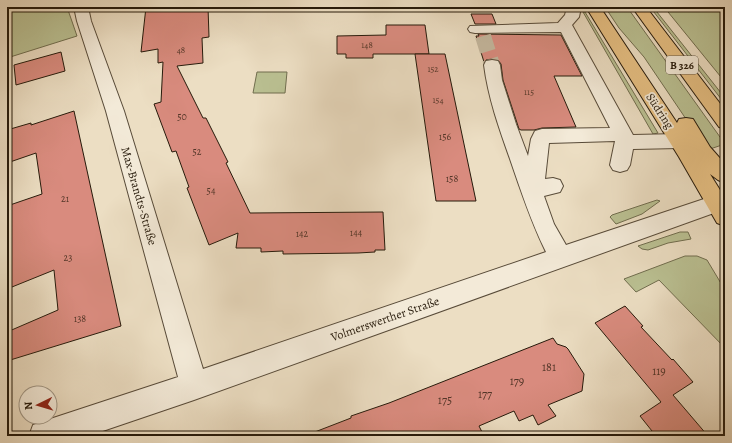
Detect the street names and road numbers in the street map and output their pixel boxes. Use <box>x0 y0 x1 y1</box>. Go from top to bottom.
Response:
road number: B 326 <box>666 56 698 74</box>
street label: Südring <box>642 90 678 132</box>
street label: Max-Brandts-Straße <box>117 145 161 247</box>
street label: Volmerswerther Straße <box>328 293 441 345</box>

